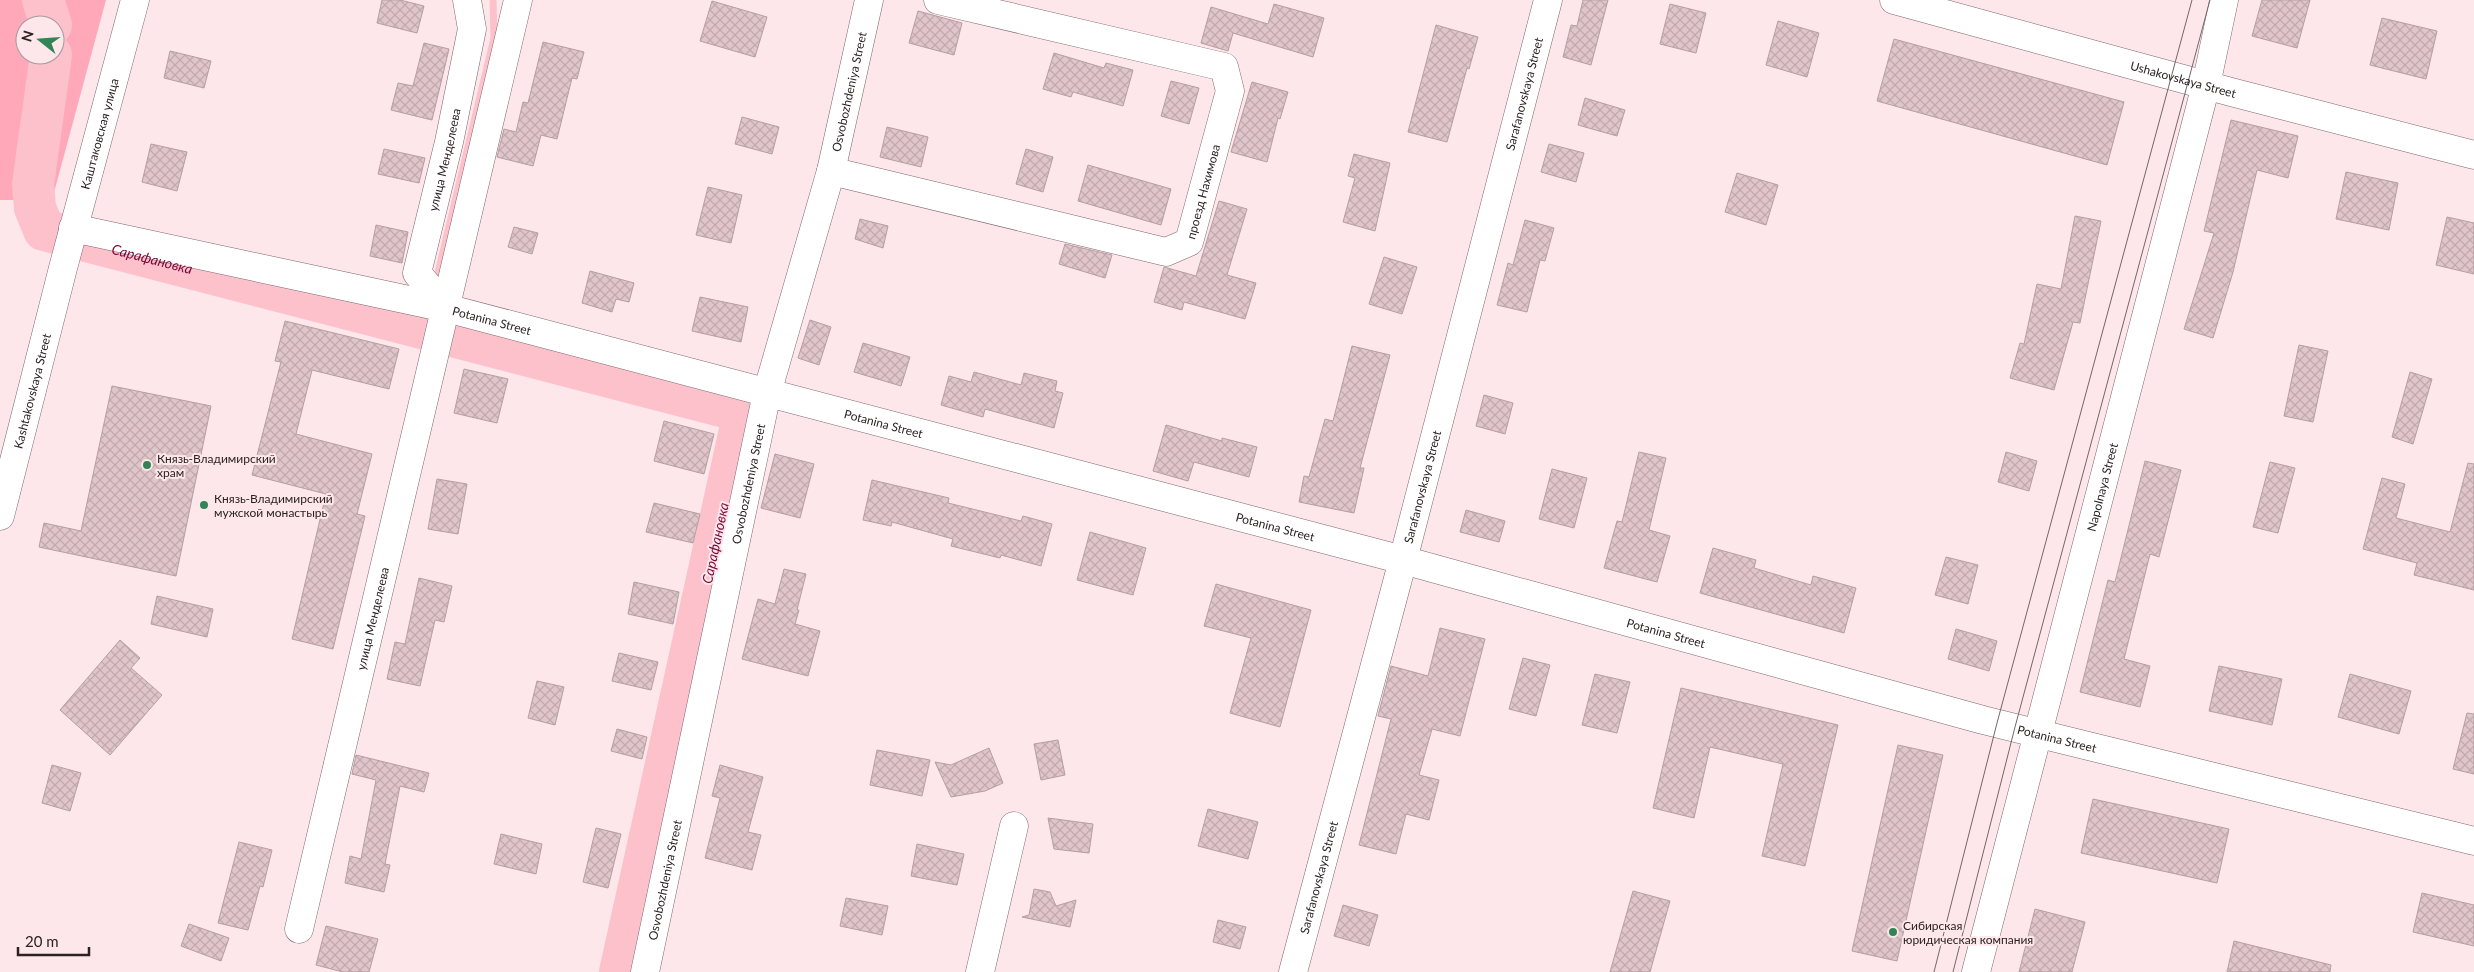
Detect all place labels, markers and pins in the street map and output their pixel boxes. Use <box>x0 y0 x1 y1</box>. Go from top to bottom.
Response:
place label: Князь-Владимирский храм <box>157 451 276 480</box>
marker: Князь-Владимирский храм <box>141 459 153 471</box>
place label: Князь-Владимирский мужской монастырь <box>214 491 333 520</box>
marker: Князь-Владимирский мужской монастырь <box>198 499 210 511</box>
place label: Сибирская юридическая компания <box>1903 918 2033 947</box>
marker: Сибирская юридическая компания <box>1887 926 1899 938</box>

